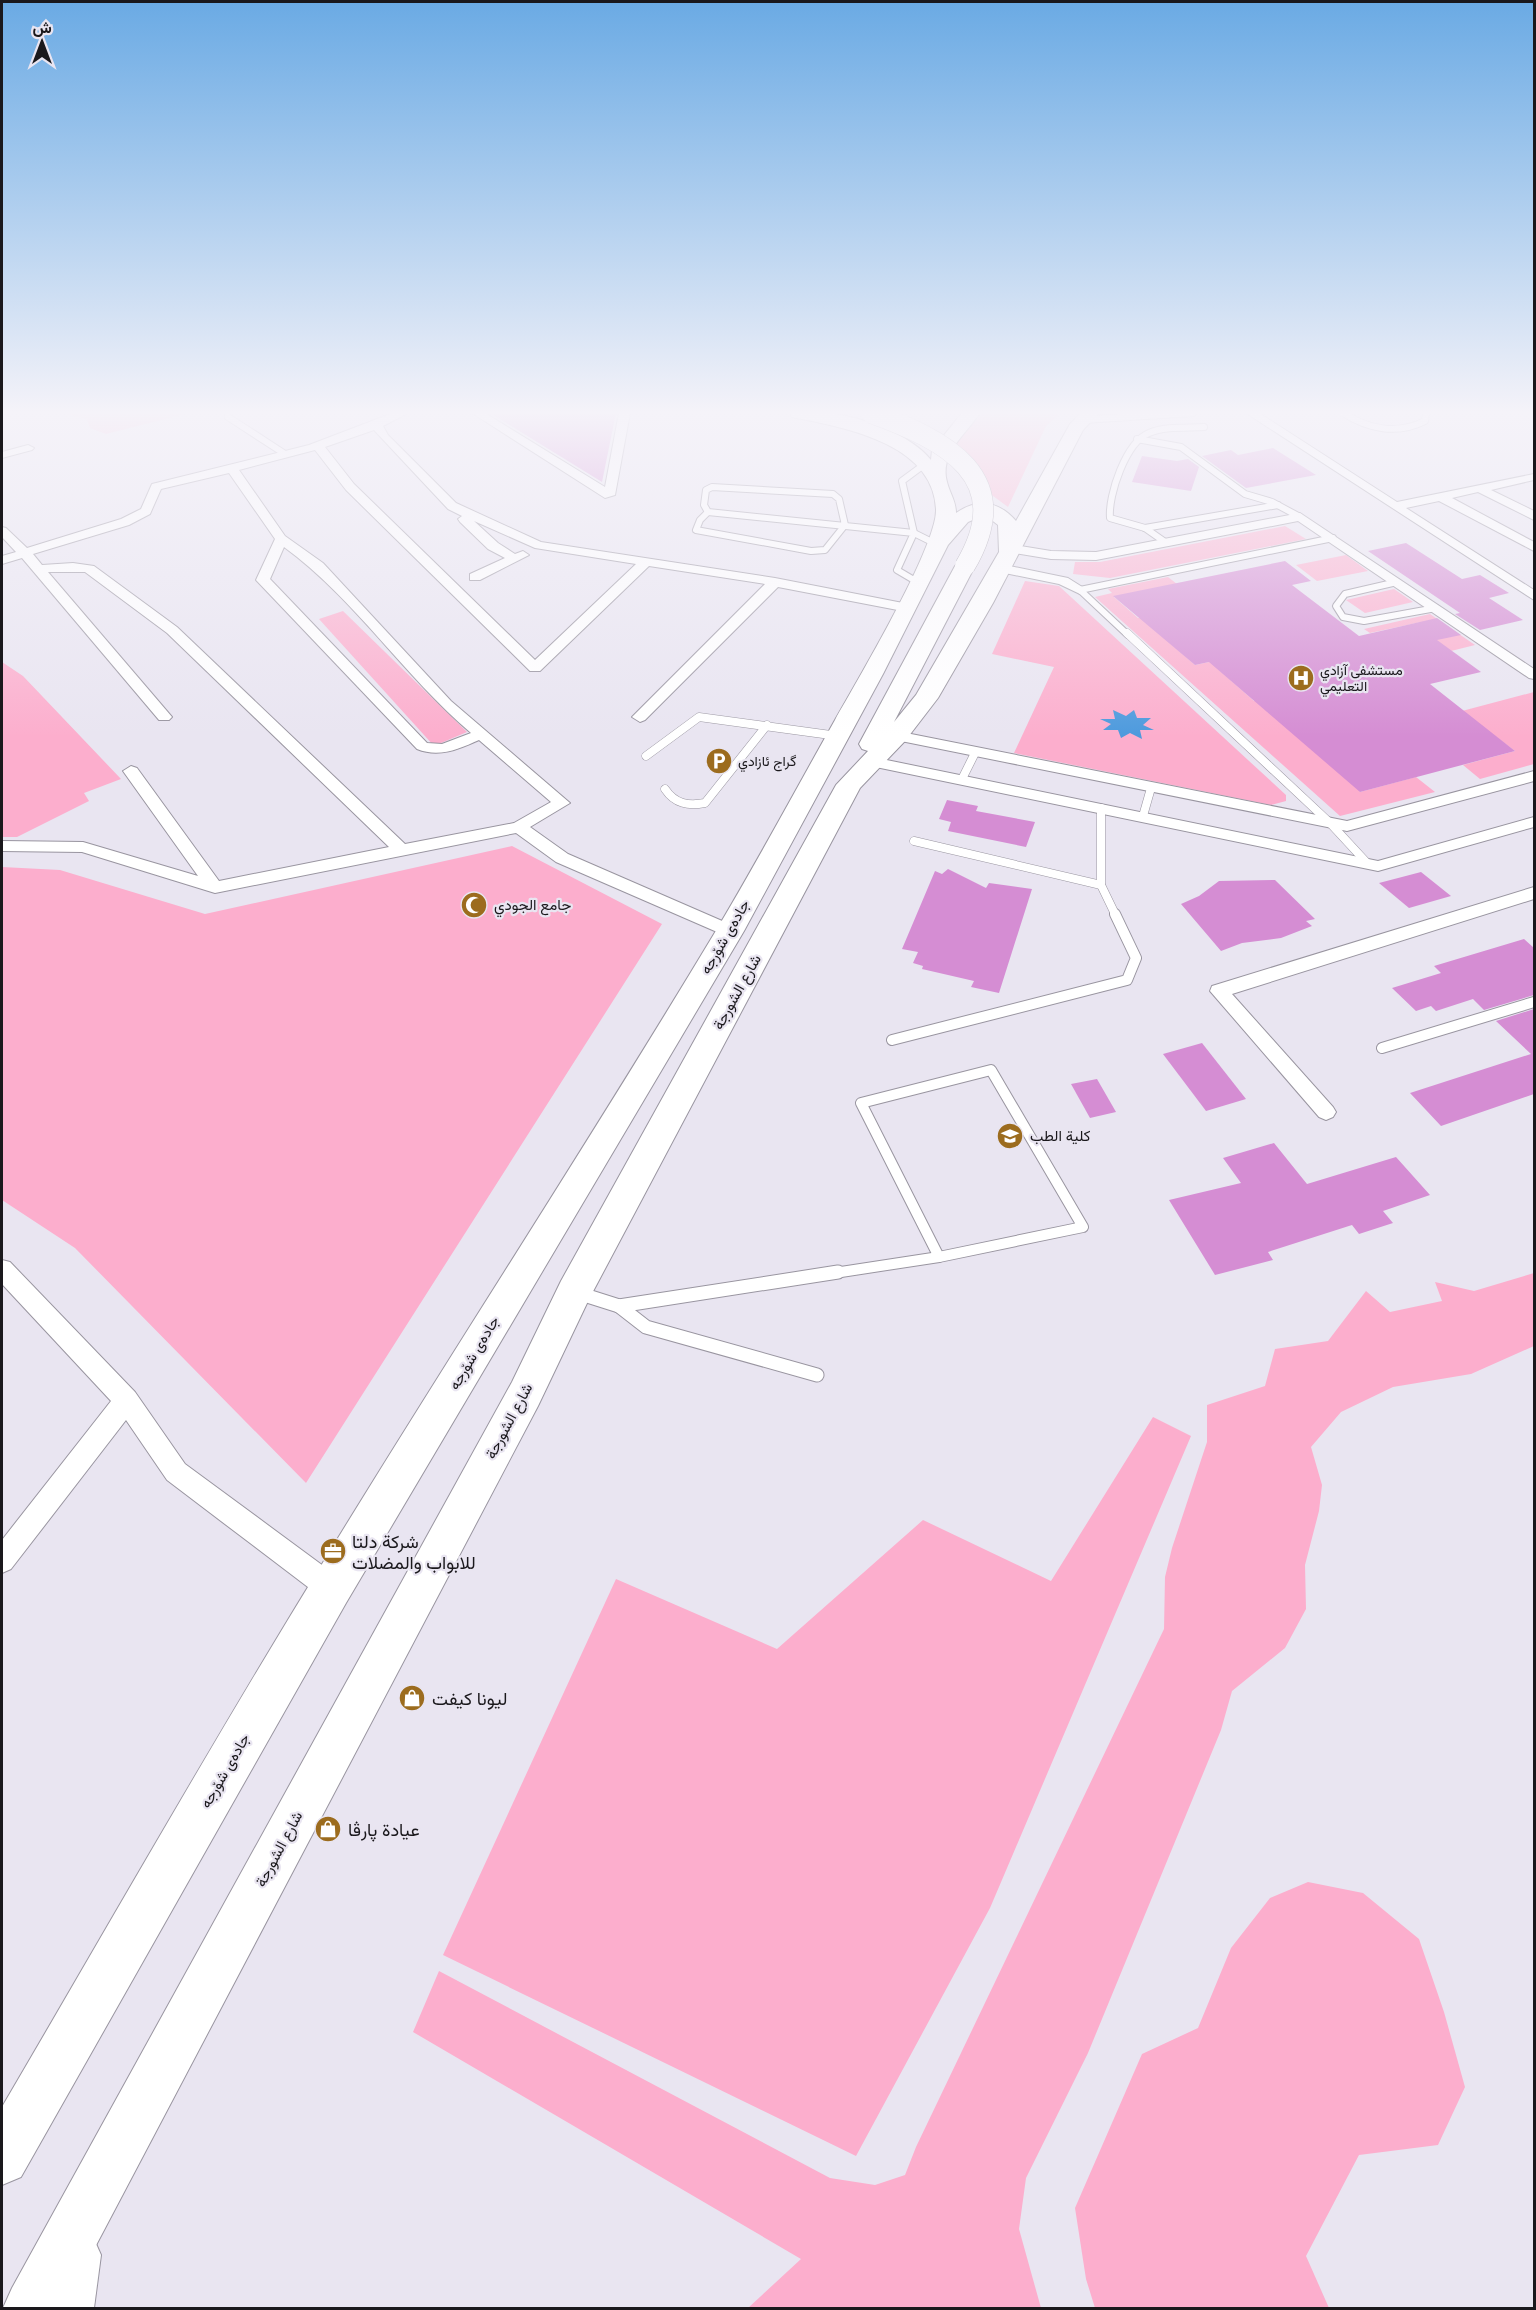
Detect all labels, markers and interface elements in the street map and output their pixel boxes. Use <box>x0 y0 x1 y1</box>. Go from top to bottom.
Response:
north arrow <box>12 12 72 72</box>
text: ش <box>32 18 52 37</box>
place label: مستشفى آزادي التعليمي <box>1320 662 1403 698</box>
hospital icon: مستشفى آزادي التعليمي <box>1286 663 1316 693</box>
parking icon: گراج ئازادي <box>704 746 734 776</box>
place label: گراج ئازادي <box>738 753 796 773</box>
mosque icon: جامع الجودي <box>459 890 489 920</box>
place label: جامع الجودي <box>494 896 571 918</box>
street label: جادەی شۆرجە <box>696 897 754 978</box>
street label: شارع الشورجة <box>709 951 767 1034</box>
school or university icon: كلية الطب <box>995 1121 1025 1151</box>
place label: كلية الطب <box>1030 1127 1091 1145</box>
street label: جادەی شۆرجە <box>445 1313 504 1394</box>
street label: شارع الشورجة <box>482 1380 538 1463</box>
place label: شركة دلتا للابواب والمضلات <box>352 1531 476 1574</box>
office icon: شركة دلتا للابواب والمضلات <box>318 1536 348 1566</box>
shop icon: ليونا كيفت <box>397 1683 427 1713</box>
place label: ليونا كيفت <box>432 1688 507 1710</box>
street label: جادەی شۆرجە <box>196 1731 254 1812</box>
street label: شارع الشورجة <box>252 1808 308 1891</box>
shop icon: عيادة پارڤا <box>313 1814 343 1844</box>
place label: عيادة پارڤا <box>348 1819 420 1842</box>

